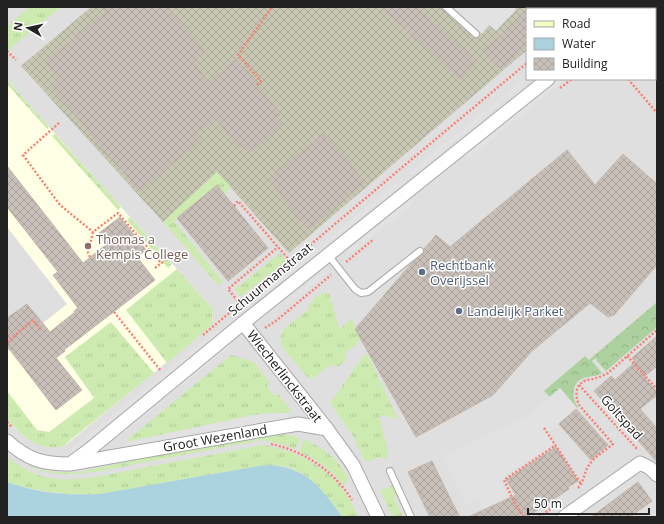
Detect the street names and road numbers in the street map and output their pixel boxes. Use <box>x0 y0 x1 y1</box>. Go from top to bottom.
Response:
street label: Schuurmanstraat <box>224 238 316 320</box>
street label: Wiecherlinckstraat <box>243 326 327 426</box>
street label: Goltspad <box>597 391 647 443</box>
street label: Groot Wezenland <box>161 420 269 456</box>

